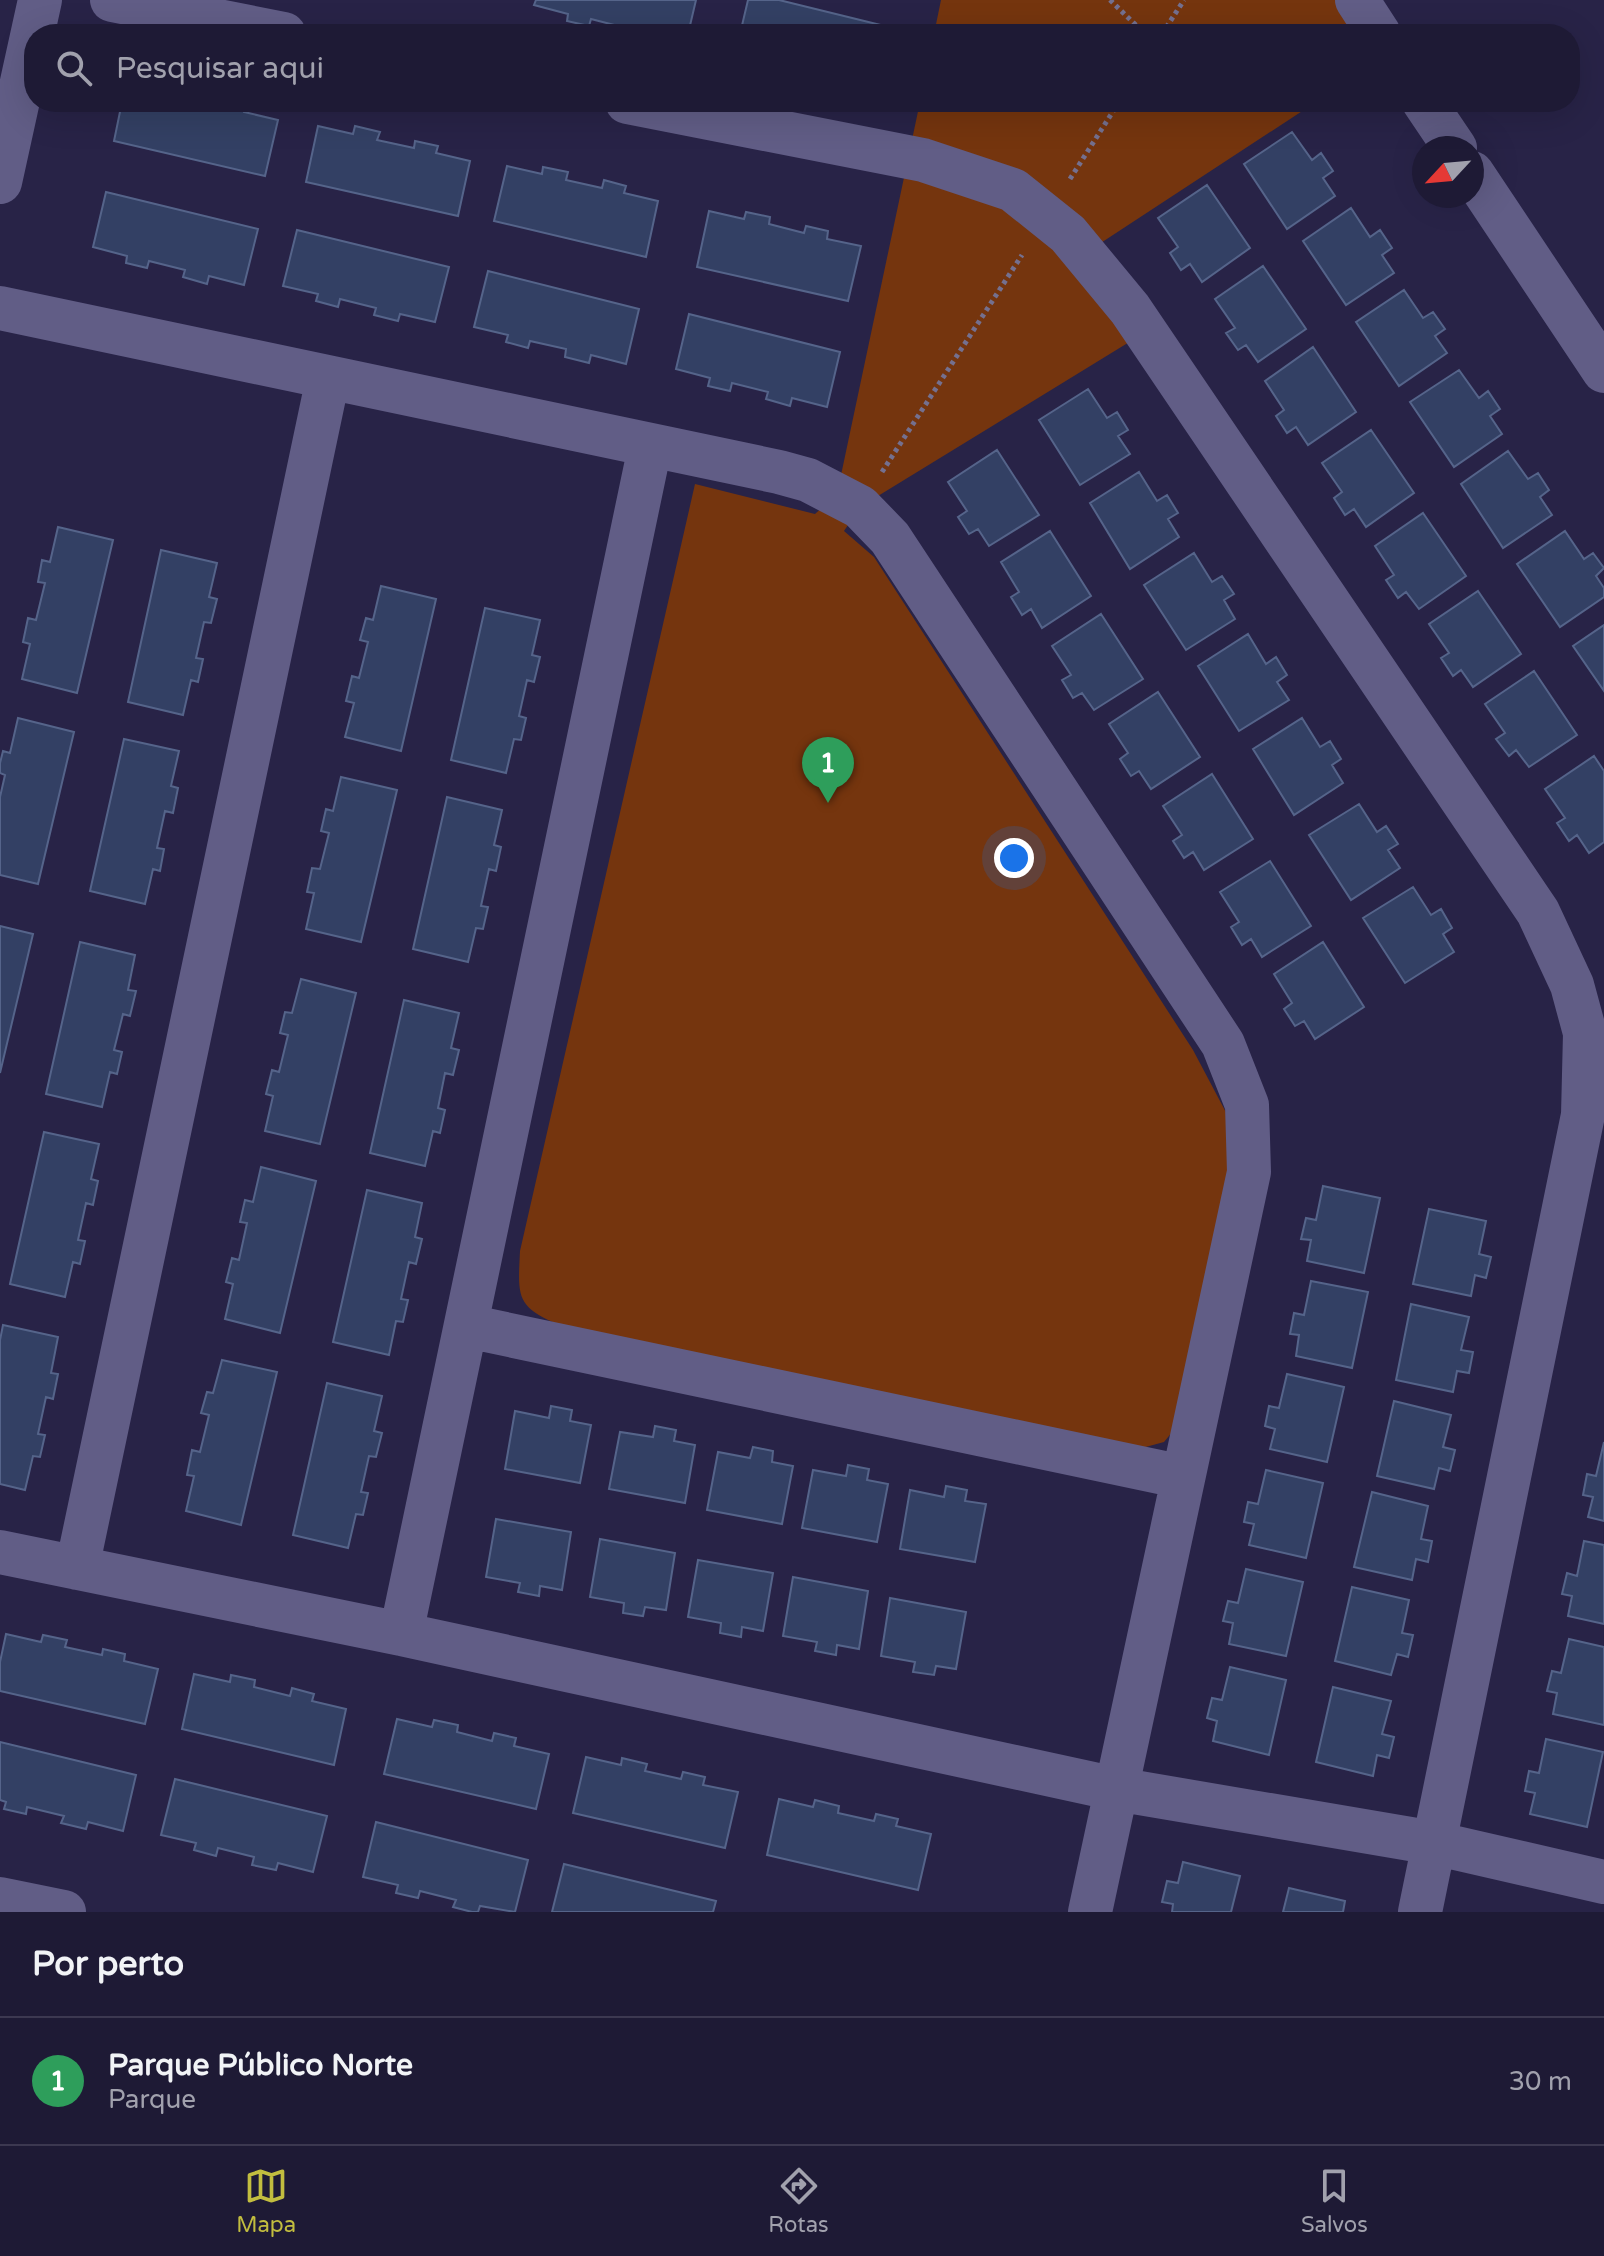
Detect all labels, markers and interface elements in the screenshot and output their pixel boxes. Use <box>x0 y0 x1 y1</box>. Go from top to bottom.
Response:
search box <box>24 24 1580 112</box>
icon: search <box>52 46 96 90</box>
text: Pesquisar aqui <box>116 50 324 87</box>
north arrow <box>1412 136 1484 208</box>
pin: 1 <box>802 737 854 803</box>
your location <box>994 838 1034 878</box>
text: Por perto <box>32 1944 184 1985</box>
text: Parque Público Norte <box>108 2047 413 2084</box>
text: 1 <box>50 2066 66 2097</box>
text: 30 m <box>1509 2066 1572 2097</box>
text: Parque <box>108 2084 196 2115</box>
tab: Mapa <box>236 2164 296 2238</box>
tab: Rotas <box>768 2164 829 2238</box>
tab: Salvos <box>1301 2164 1368 2238</box>

